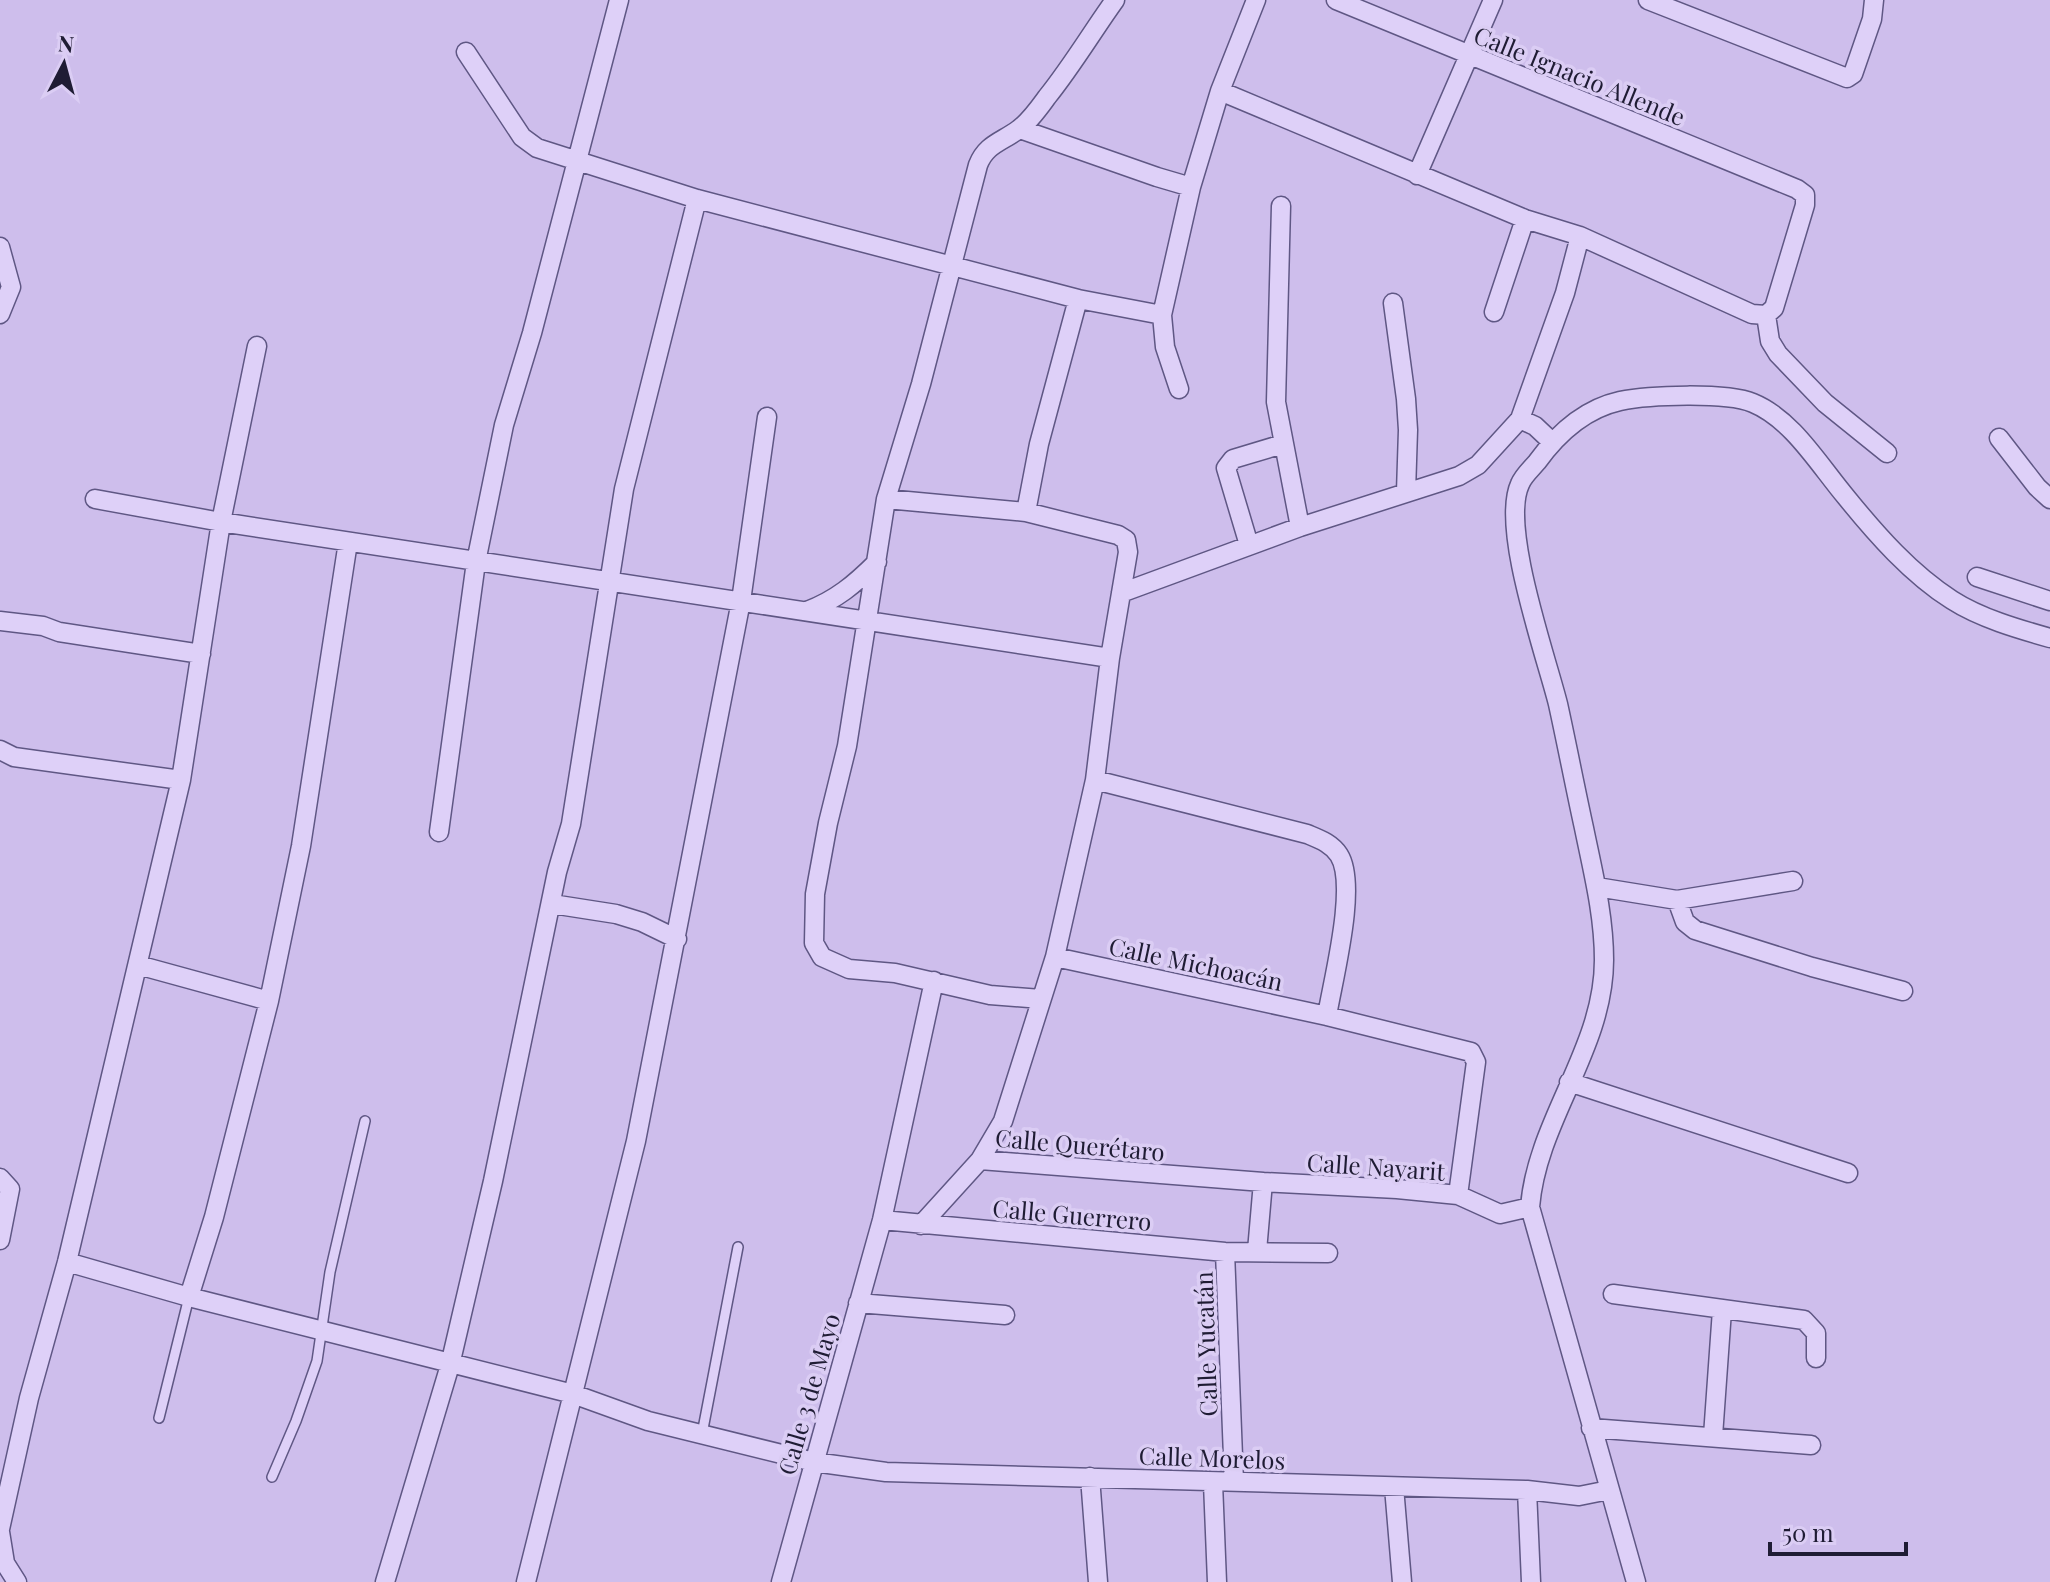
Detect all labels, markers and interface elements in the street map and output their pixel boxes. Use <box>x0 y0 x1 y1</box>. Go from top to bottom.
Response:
street label: Calle Ignacio Allende <box>1470 18 1690 132</box>
north arrow <box>24 24 104 104</box>
text: N <box>57 27 76 59</box>
street label: Calle Michoacán <box>1106 929 1286 997</box>
street label: Calle Querétaro <box>994 1121 1166 1167</box>
street label: Calle Nayarit <box>1306 1145 1447 1187</box>
street label: Calle Guerrero <box>991 1191 1153 1237</box>
street label: Calle Yucatán <box>1186 1271 1224 1417</box>
street label: Calle 3 de Mayo <box>770 1310 846 1478</box>
street label: Calle Morelos <box>1138 1438 1286 1476</box>
scale bar <box>1770 1506 1906 1556</box>
text: 50 m <box>1782 1516 1834 1548</box>

